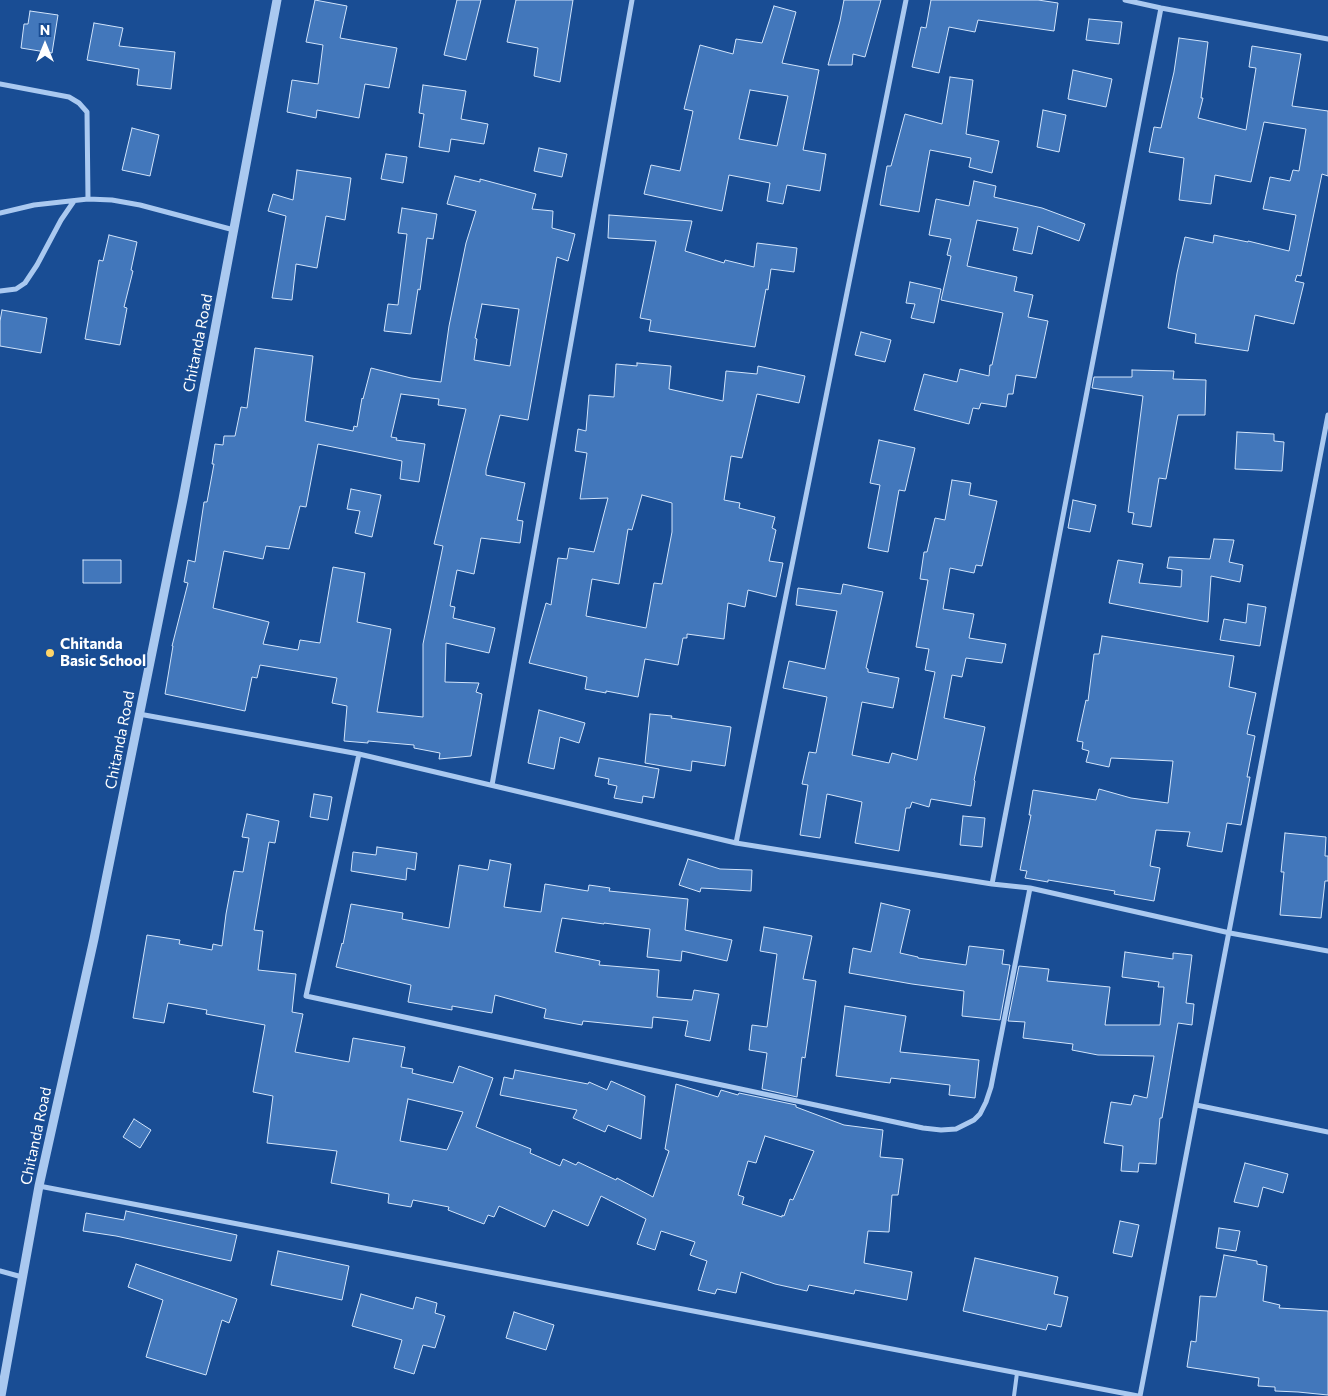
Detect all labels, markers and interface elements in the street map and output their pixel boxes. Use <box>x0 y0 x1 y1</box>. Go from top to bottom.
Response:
north arrow <box>20 20 70 70</box>
text: N <box>40 21 50 38</box>
street label: Chitanda Road <box>180 292 216 394</box>
place label: Chitanda Basic School <box>60 635 146 670</box>
marker: Chitanda Basic School <box>44 647 56 659</box>
street label: Chitanda Road <box>102 689 138 791</box>
street label: Chitanda Road <box>17 1085 55 1187</box>

